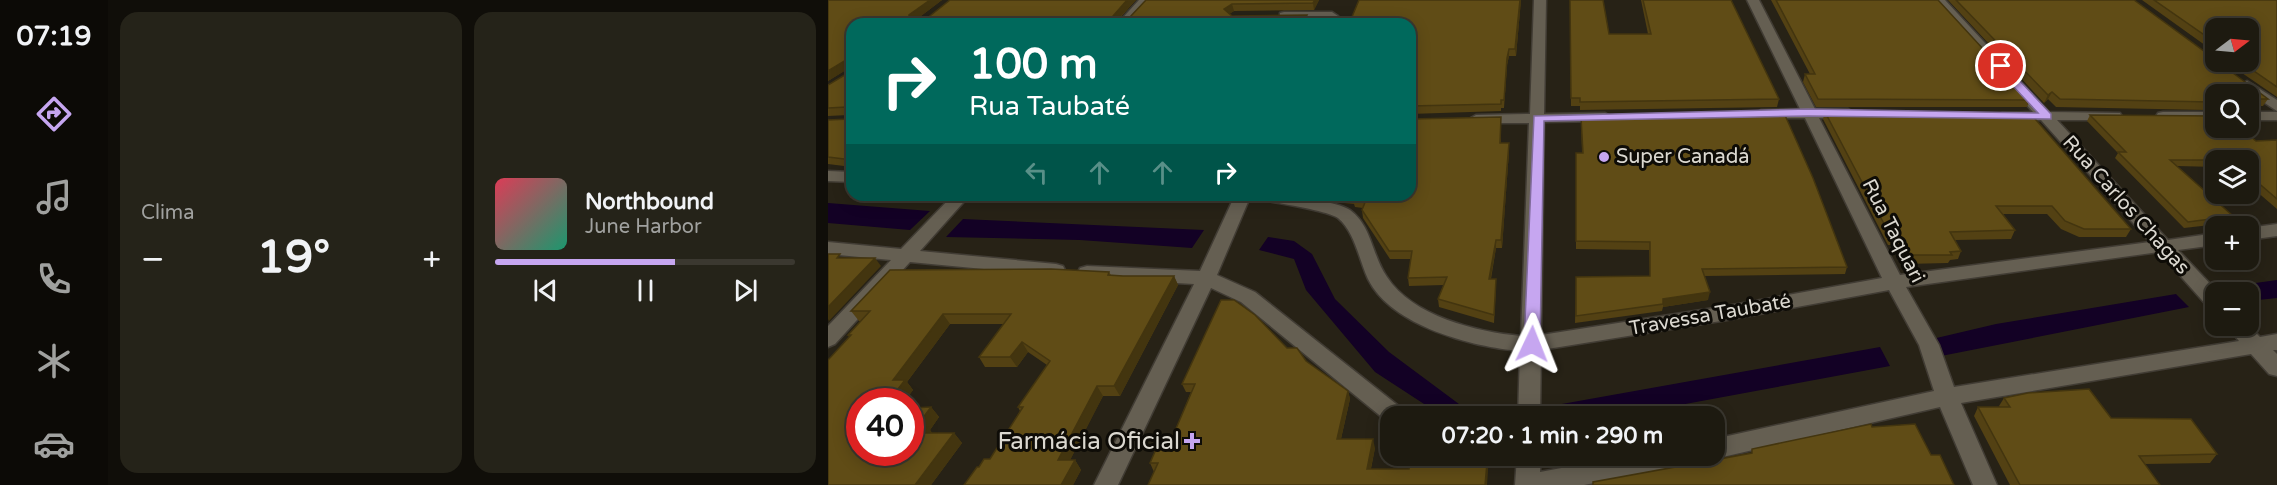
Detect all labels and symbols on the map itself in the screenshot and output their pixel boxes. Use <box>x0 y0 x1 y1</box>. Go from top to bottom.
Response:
north arrow <box>2205 18 2259 72</box>
pin <box>1975 40 2026 91</box>
street label: Rua Carlos Chagas <box>2057 131 2195 279</box>
place label: Super Canadá <box>1616 145 1750 169</box>
marker: Super Canadá <box>1597 150 1611 164</box>
street label: Rua Taquari <box>1857 175 1929 287</box>
street label: Travessa Taubaté <box>1627 289 1793 341</box>
position arrow <box>1500 312 1564 376</box>
speed limit sign: 40 <box>846 388 924 466</box>
place label: Farmácia Oficial <box>998 427 1180 456</box>
marker: Farmácia Oficial <box>1185 434 1199 448</box>

